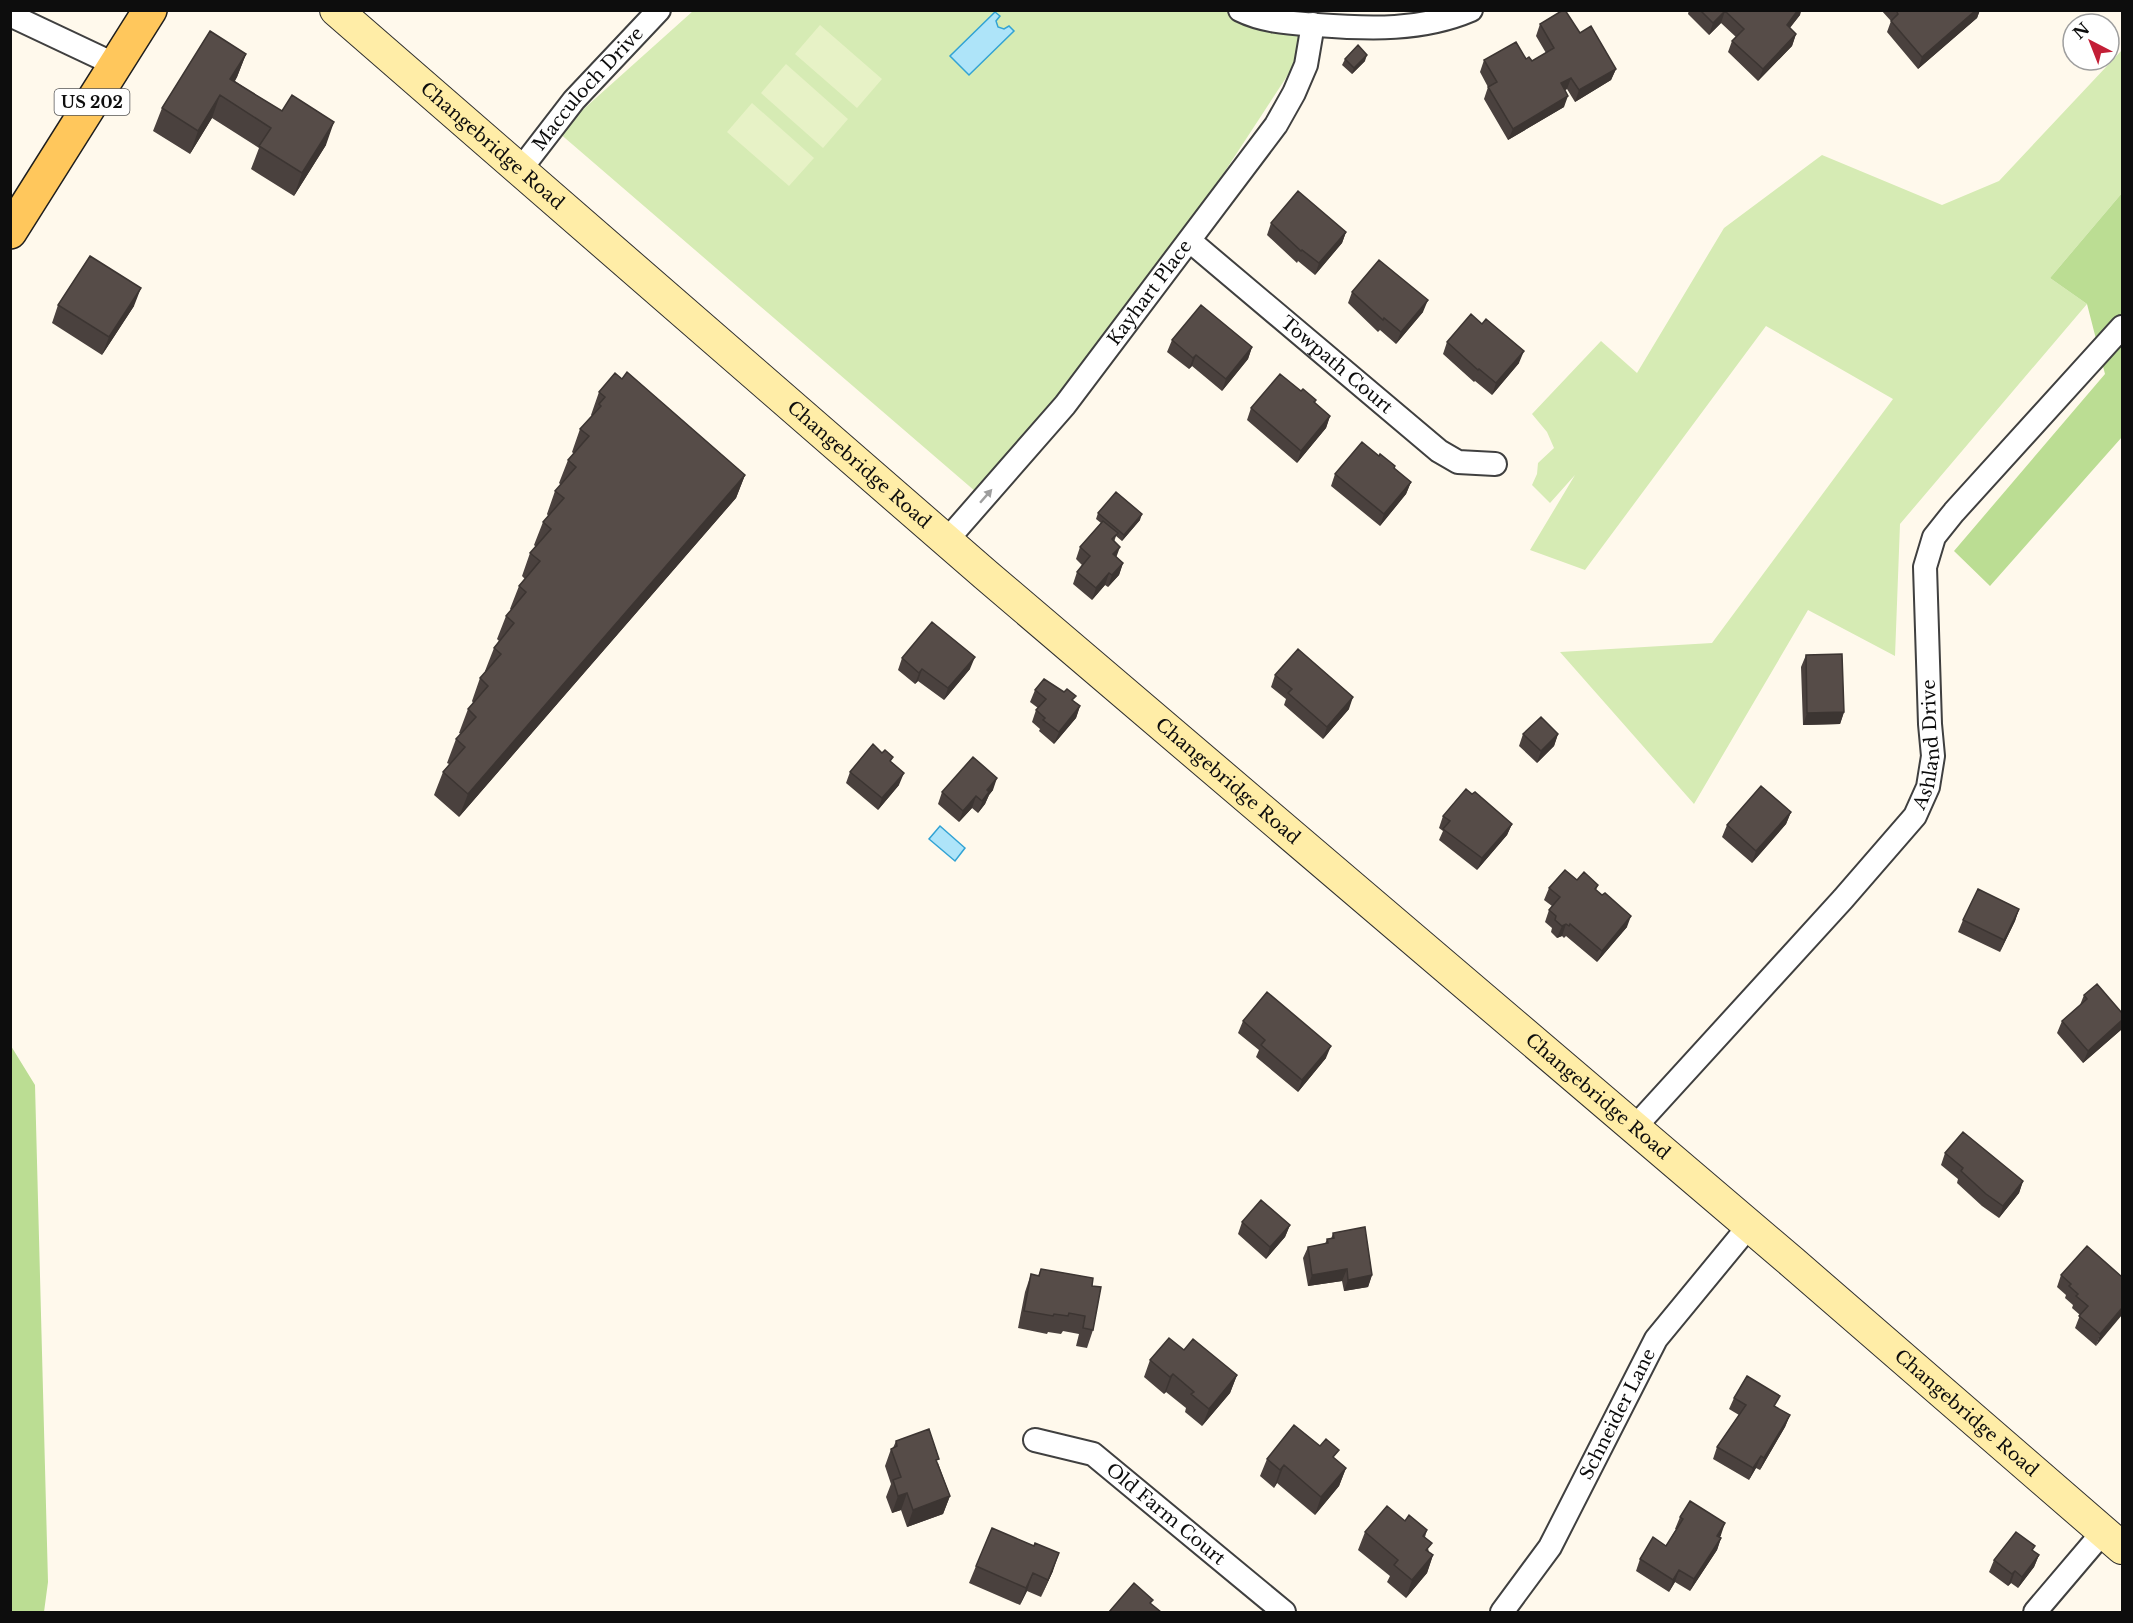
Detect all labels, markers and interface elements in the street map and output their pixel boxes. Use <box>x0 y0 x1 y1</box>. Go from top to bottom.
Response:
north arrow <box>2061 12 2121 72</box>
text: N <box>2069 18 2093 43</box>
street label: Macculoch Drive <box>528 22 648 155</box>
street label: Changebridge Road <box>416 77 569 214</box>
road number: US 202 <box>54 89 130 115</box>
street label: Kayhart Place <box>1103 236 1196 350</box>
street label: Towpath Court <box>1276 311 1397 418</box>
street label: Changebridge Road <box>783 396 935 533</box>
one-way arrow <box>979 489 992 504</box>
street label: Ashland Drive <box>1908 679 1944 814</box>
street label: Changebridge Road <box>1151 713 1305 849</box>
street label: Changebridge Road <box>1521 1029 1675 1164</box>
street label: Schneider Lane <box>1575 1345 1660 1483</box>
street label: Changebridge Road <box>1890 1345 2043 1481</box>
street label: Old Farm Court <box>1102 1458 1230 1570</box>

